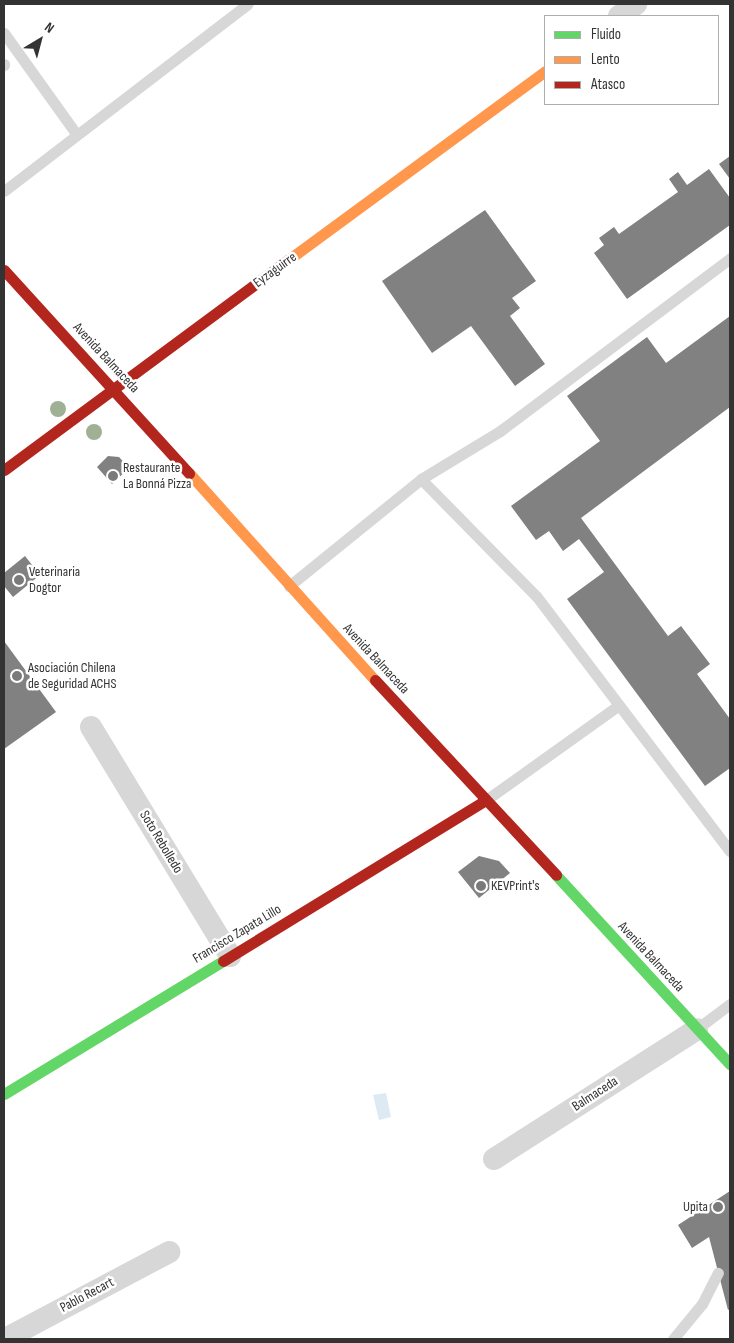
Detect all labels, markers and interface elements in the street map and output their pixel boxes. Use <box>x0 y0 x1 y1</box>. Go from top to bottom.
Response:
north arrow <box>15 15 65 65</box>
legend <box>544 15 719 105</box>
text: N <box>41 19 57 37</box>
text: Fluido <box>591 25 621 44</box>
text: Lento <box>591 50 620 69</box>
text: Atasco <box>591 75 625 94</box>
street label: Eyzaguirre <box>250 249 300 291</box>
street label: Avenida Balmaceda <box>69 319 143 397</box>
place label: Restaurante La Bonná Pizza <box>123 460 191 492</box>
marker: Restaurante La Bonná Pizza <box>107 470 119 482</box>
place label: Veterinaria Dogtor <box>29 564 80 596</box>
marker: Veterinaria Dogtor <box>13 574 25 586</box>
street label: Avenida Balmaceda <box>339 620 413 698</box>
place label: Asociación Chilena de Seguridad ACHS <box>28 660 116 692</box>
marker: Asociación Chilena de Seguridad ACHS <box>10 669 24 683</box>
street label: Soto Rebolledo <box>136 808 186 876</box>
place label: KEVPrint's <box>491 878 539 894</box>
marker: KEVPrint's <box>475 880 487 892</box>
street label: Francisco Zapata Lillo <box>190 901 284 967</box>
street label: Avenida Balmaceda <box>614 918 688 996</box>
street label: Balmaceda <box>569 1073 621 1115</box>
place label: Upita <box>683 1199 708 1215</box>
marker: Upita <box>712 1201 724 1213</box>
street label: Pablo Recart <box>57 1274 117 1316</box>

